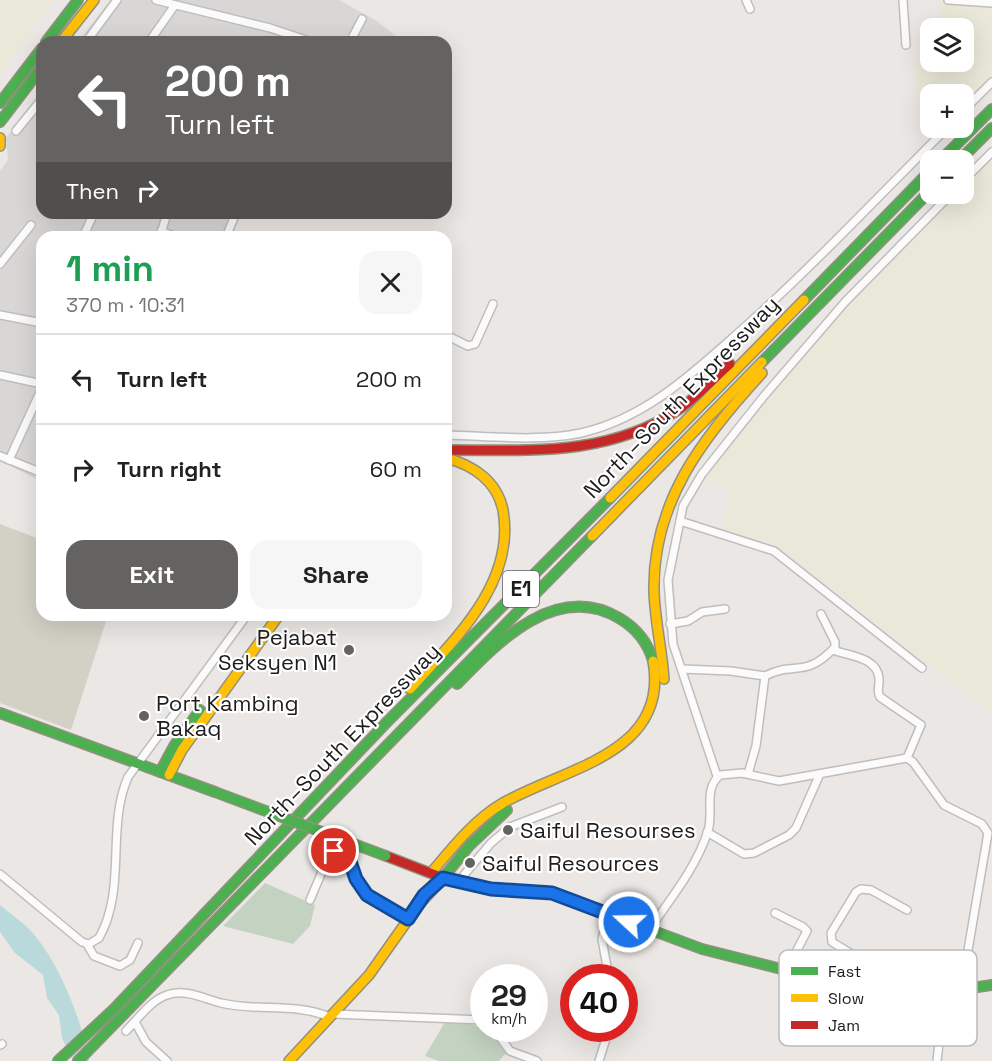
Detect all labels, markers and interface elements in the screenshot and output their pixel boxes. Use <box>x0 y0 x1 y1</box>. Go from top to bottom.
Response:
map controls <box>920 18 974 204</box>
button: layers <box>920 18 974 72</box>
text: 200 m <box>165 55 291 108</box>
icon: left <box>66 60 144 138</box>
button: + <box>920 84 974 138</box>
text: Turn left <box>165 107 275 142</box>
button: − <box>920 150 974 204</box>
icon: right <box>131 174 164 207</box>
text: Then <box>66 177 119 205</box>
text: 1 min <box>66 246 154 292</box>
button: close <box>359 251 422 314</box>
street label: North–South Expressway <box>577 290 785 504</box>
text: 370 m · 10:31 <box>66 292 185 318</box>
icon: left <box>66 363 99 396</box>
text: Turn left <box>117 365 207 393</box>
text: 200 m <box>356 365 422 393</box>
icon: right <box>66 453 99 486</box>
text: Turn right <box>117 455 222 483</box>
text: 60 m <box>370 455 422 483</box>
button: Exit <box>66 540 238 609</box>
button: Share <box>250 540 422 609</box>
road number: E1 <box>503 571 539 607</box>
place label: Pejabat Seksyen N1 <box>218 623 337 676</box>
street label: North–South Expressway <box>238 637 446 851</box>
marker: Pejabat Seksyen N1 <box>342 643 356 657</box>
place label: Port Kambing Bakaq <box>156 689 299 742</box>
marker: Port Kambing Bakaq <box>137 709 151 723</box>
place label: Saiful Resourses <box>520 816 696 844</box>
marker: Saiful Resourses <box>501 823 515 837</box>
pin <box>308 825 359 876</box>
icon: arrive <box>317 834 350 867</box>
place label: Saiful Resources <box>482 849 659 877</box>
marker: Saiful Resources <box>463 856 477 870</box>
position arrow <box>597 890 661 954</box>
legend <box>779 950 977 1046</box>
text: Fast <box>828 961 861 982</box>
speed limit sign: 40 <box>560 964 638 1042</box>
text: 29 <box>491 976 527 1015</box>
text: Slow <box>828 988 864 1009</box>
text: km/h <box>491 1009 527 1028</box>
text: Jam <box>828 1015 860 1036</box>

